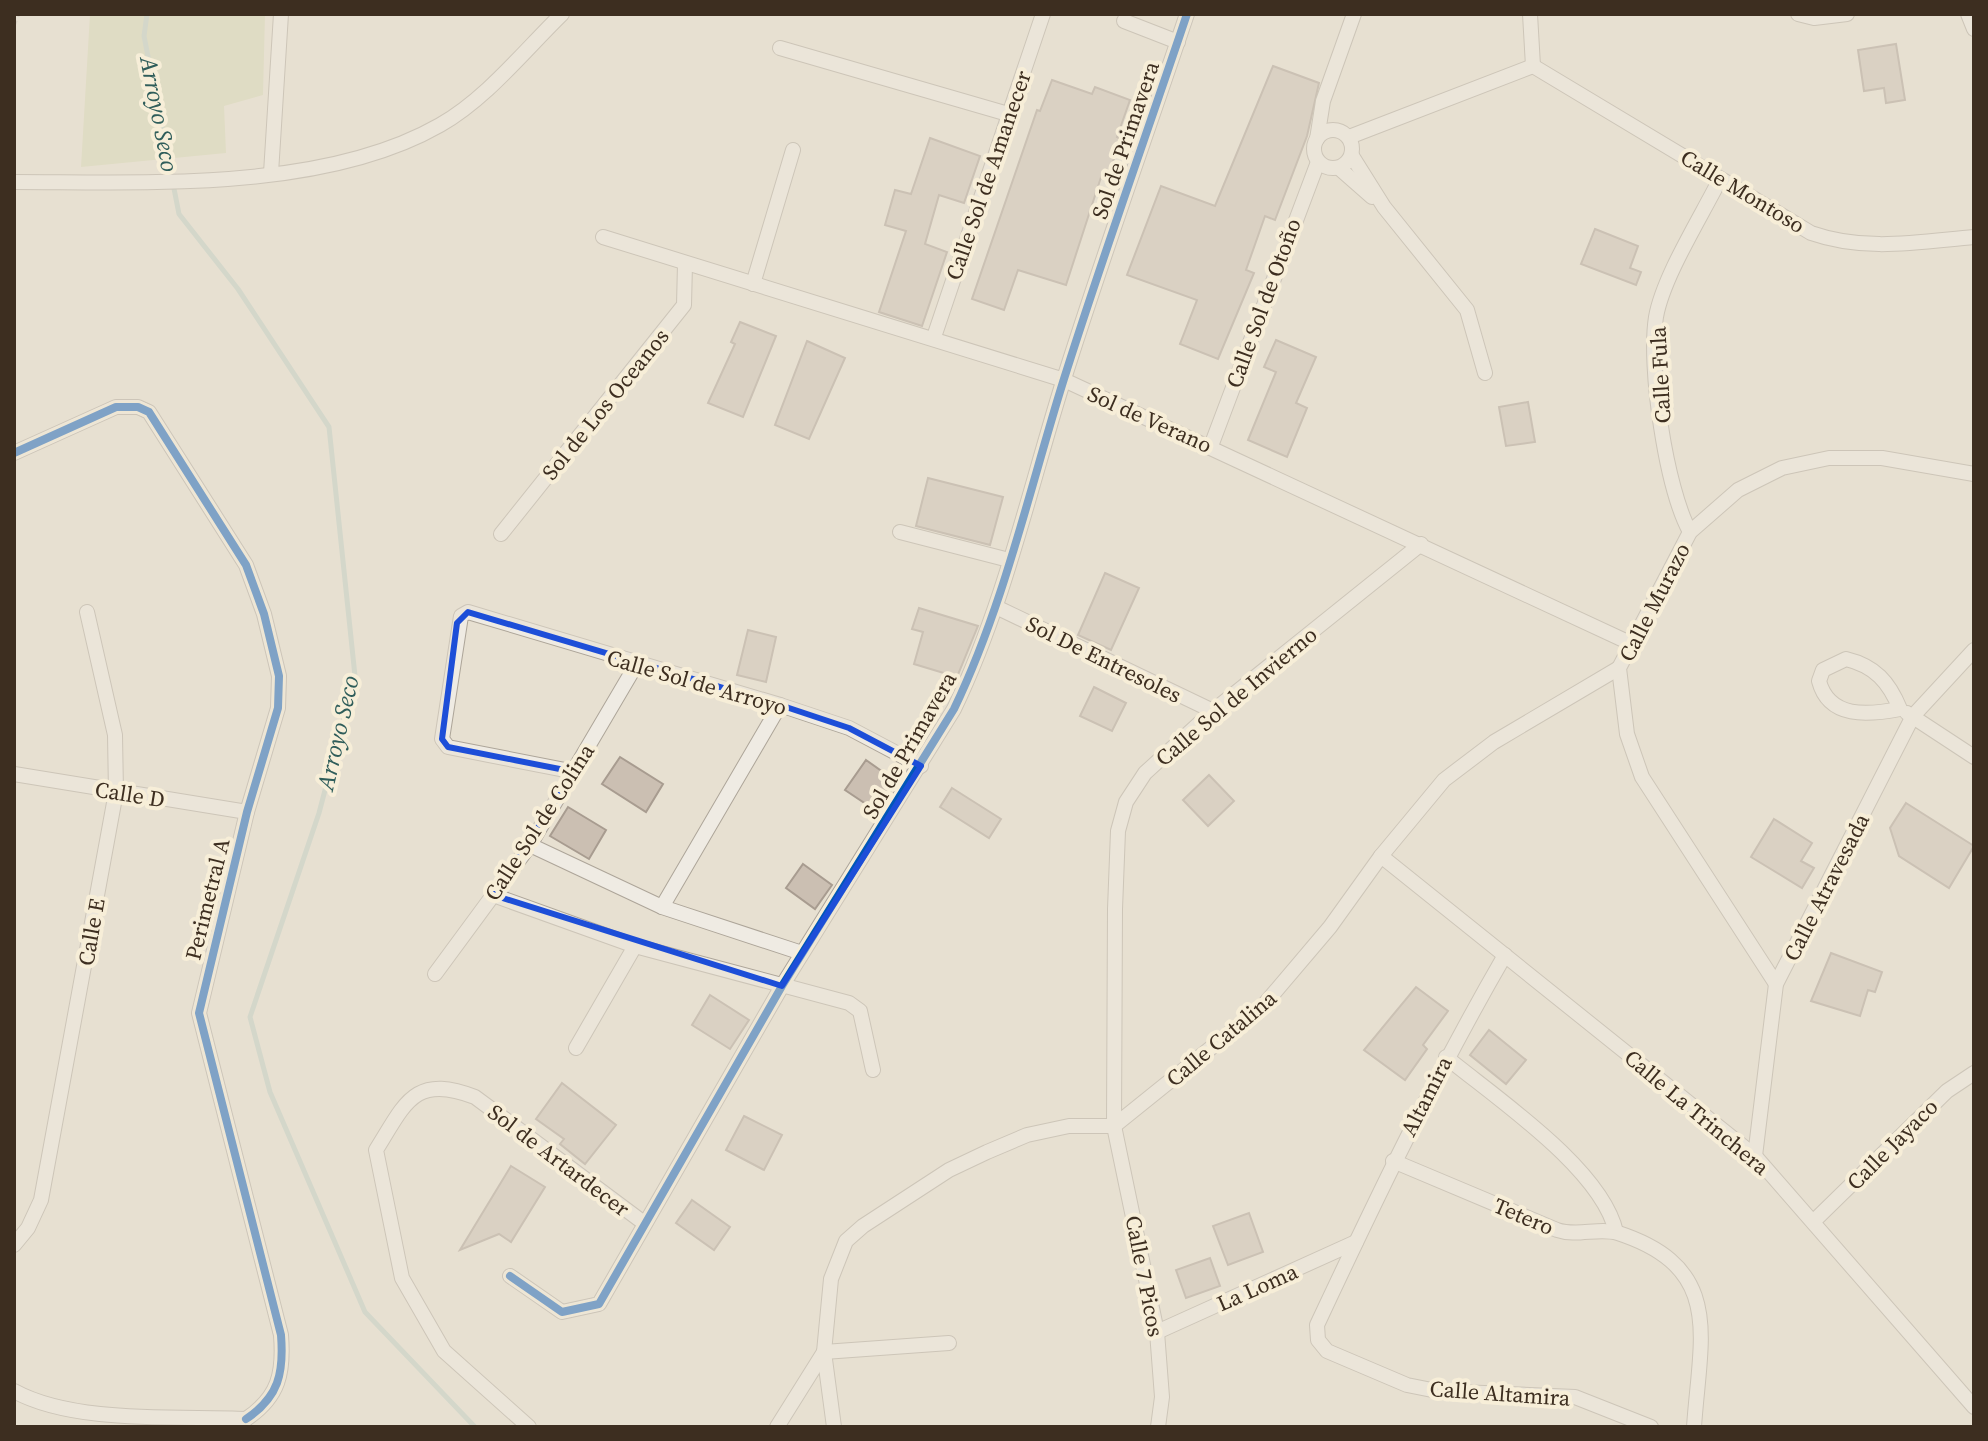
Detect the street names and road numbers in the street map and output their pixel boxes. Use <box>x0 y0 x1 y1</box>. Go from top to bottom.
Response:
street label: Sol de Primavera <box>1084 56 1166 223</box>
street label: Calle Sol de Amanecer <box>938 66 1038 284</box>
street label: Calle Montoso <box>1675 142 1811 240</box>
street label: Calle Sol de Otoño <box>1218 214 1308 392</box>
street label: Sol de Los Oceanos <box>535 322 675 486</box>
street label: Calle Fula <box>1642 325 1678 424</box>
street label: Sol de Verano <box>1083 378 1217 460</box>
street label: Calle Murazo <box>1611 538 1697 666</box>
street label: Sol De Entresoles <box>1021 608 1187 710</box>
street label: Calle Sol de Invierno <box>1149 619 1323 773</box>
street label: Calle Sol de Arroyo <box>603 642 791 722</box>
street label: Sol de Primavera <box>855 665 964 824</box>
street label: Calle Sol de Colina <box>477 737 601 906</box>
street label: Calle D <box>93 774 167 814</box>
street label: Calle Atravesada <box>1776 807 1876 966</box>
street label: Perimetral A <box>177 835 237 963</box>
street label: Calle E <box>70 896 112 968</box>
street label: Calle Catalina <box>1159 982 1283 1093</box>
street label: Calle La Trinchera <box>1618 1042 1776 1182</box>
street label: Altamira <box>1393 1050 1459 1141</box>
street label: Calle Jayaco <box>1840 1092 1944 1196</box>
street label: Sol de Artardecer <box>482 1097 637 1224</box>
street label: Tetero <box>1489 1190 1559 1242</box>
street label: Calle 7 Picos <box>1119 1213 1171 1339</box>
street label: La Loma <box>1212 1256 1303 1318</box>
street label: Calle Altamira <box>1429 1373 1572 1413</box>

